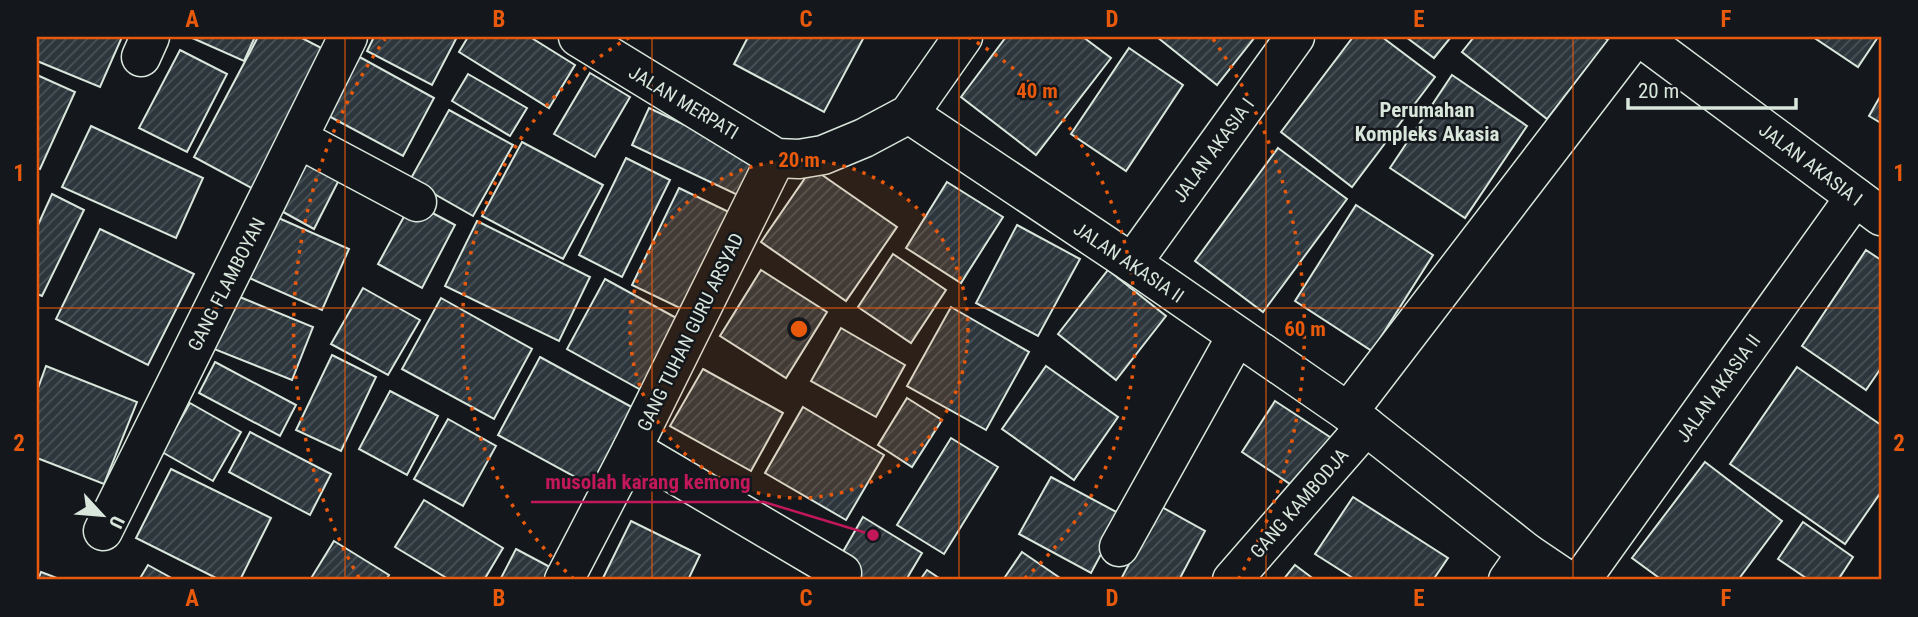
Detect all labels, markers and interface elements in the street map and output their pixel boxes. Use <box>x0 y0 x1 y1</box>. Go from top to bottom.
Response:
text: A <box>185 6 199 33</box>
text: B <box>493 6 505 33</box>
text: C <box>799 6 813 33</box>
text: D <box>1106 6 1119 33</box>
text: E <box>1413 6 1425 33</box>
text: F <box>1721 6 1732 33</box>
street label: JALAN MERPATI <box>625 61 743 144</box>
scale bar <box>1628 66 1796 110</box>
text: 40 m <box>1016 79 1058 103</box>
text: 20 m <box>1638 79 1679 103</box>
street label: JALAN AKASIA I <box>1168 94 1259 207</box>
district label: Perumahan Kompleks Akasia <box>1355 98 1499 146</box>
street label: JALAN AKASIA I <box>1755 118 1867 211</box>
text: 20 m <box>778 148 820 172</box>
text: 1 <box>13 160 25 187</box>
text: 1 <box>1893 160 1905 187</box>
street label: GANG FLAMBOYAN <box>183 214 270 355</box>
street label: JALAN AKASIA II <box>1069 217 1188 308</box>
street label: GANG TUHAN GURU ARSYAD <box>632 229 748 435</box>
centre of rings <box>787 317 811 341</box>
text: 60 m <box>1284 317 1326 341</box>
street label: JALAN AKASIA II <box>1671 330 1765 447</box>
text: 2 <box>13 430 25 457</box>
text: 2 <box>1893 430 1905 457</box>
street label: GANG KAMBODJA <box>1245 444 1353 563</box>
callout: musolah karang kemong <box>531 460 764 502</box>
text: musolah karang kemong <box>545 470 751 494</box>
north arrow <box>66 480 136 550</box>
text: U <box>104 512 130 532</box>
text: A <box>185 585 199 612</box>
text: B <box>493 585 505 612</box>
text: C <box>799 585 813 612</box>
text: D <box>1106 585 1119 612</box>
text: E <box>1413 585 1425 612</box>
text: F <box>1721 585 1732 612</box>

